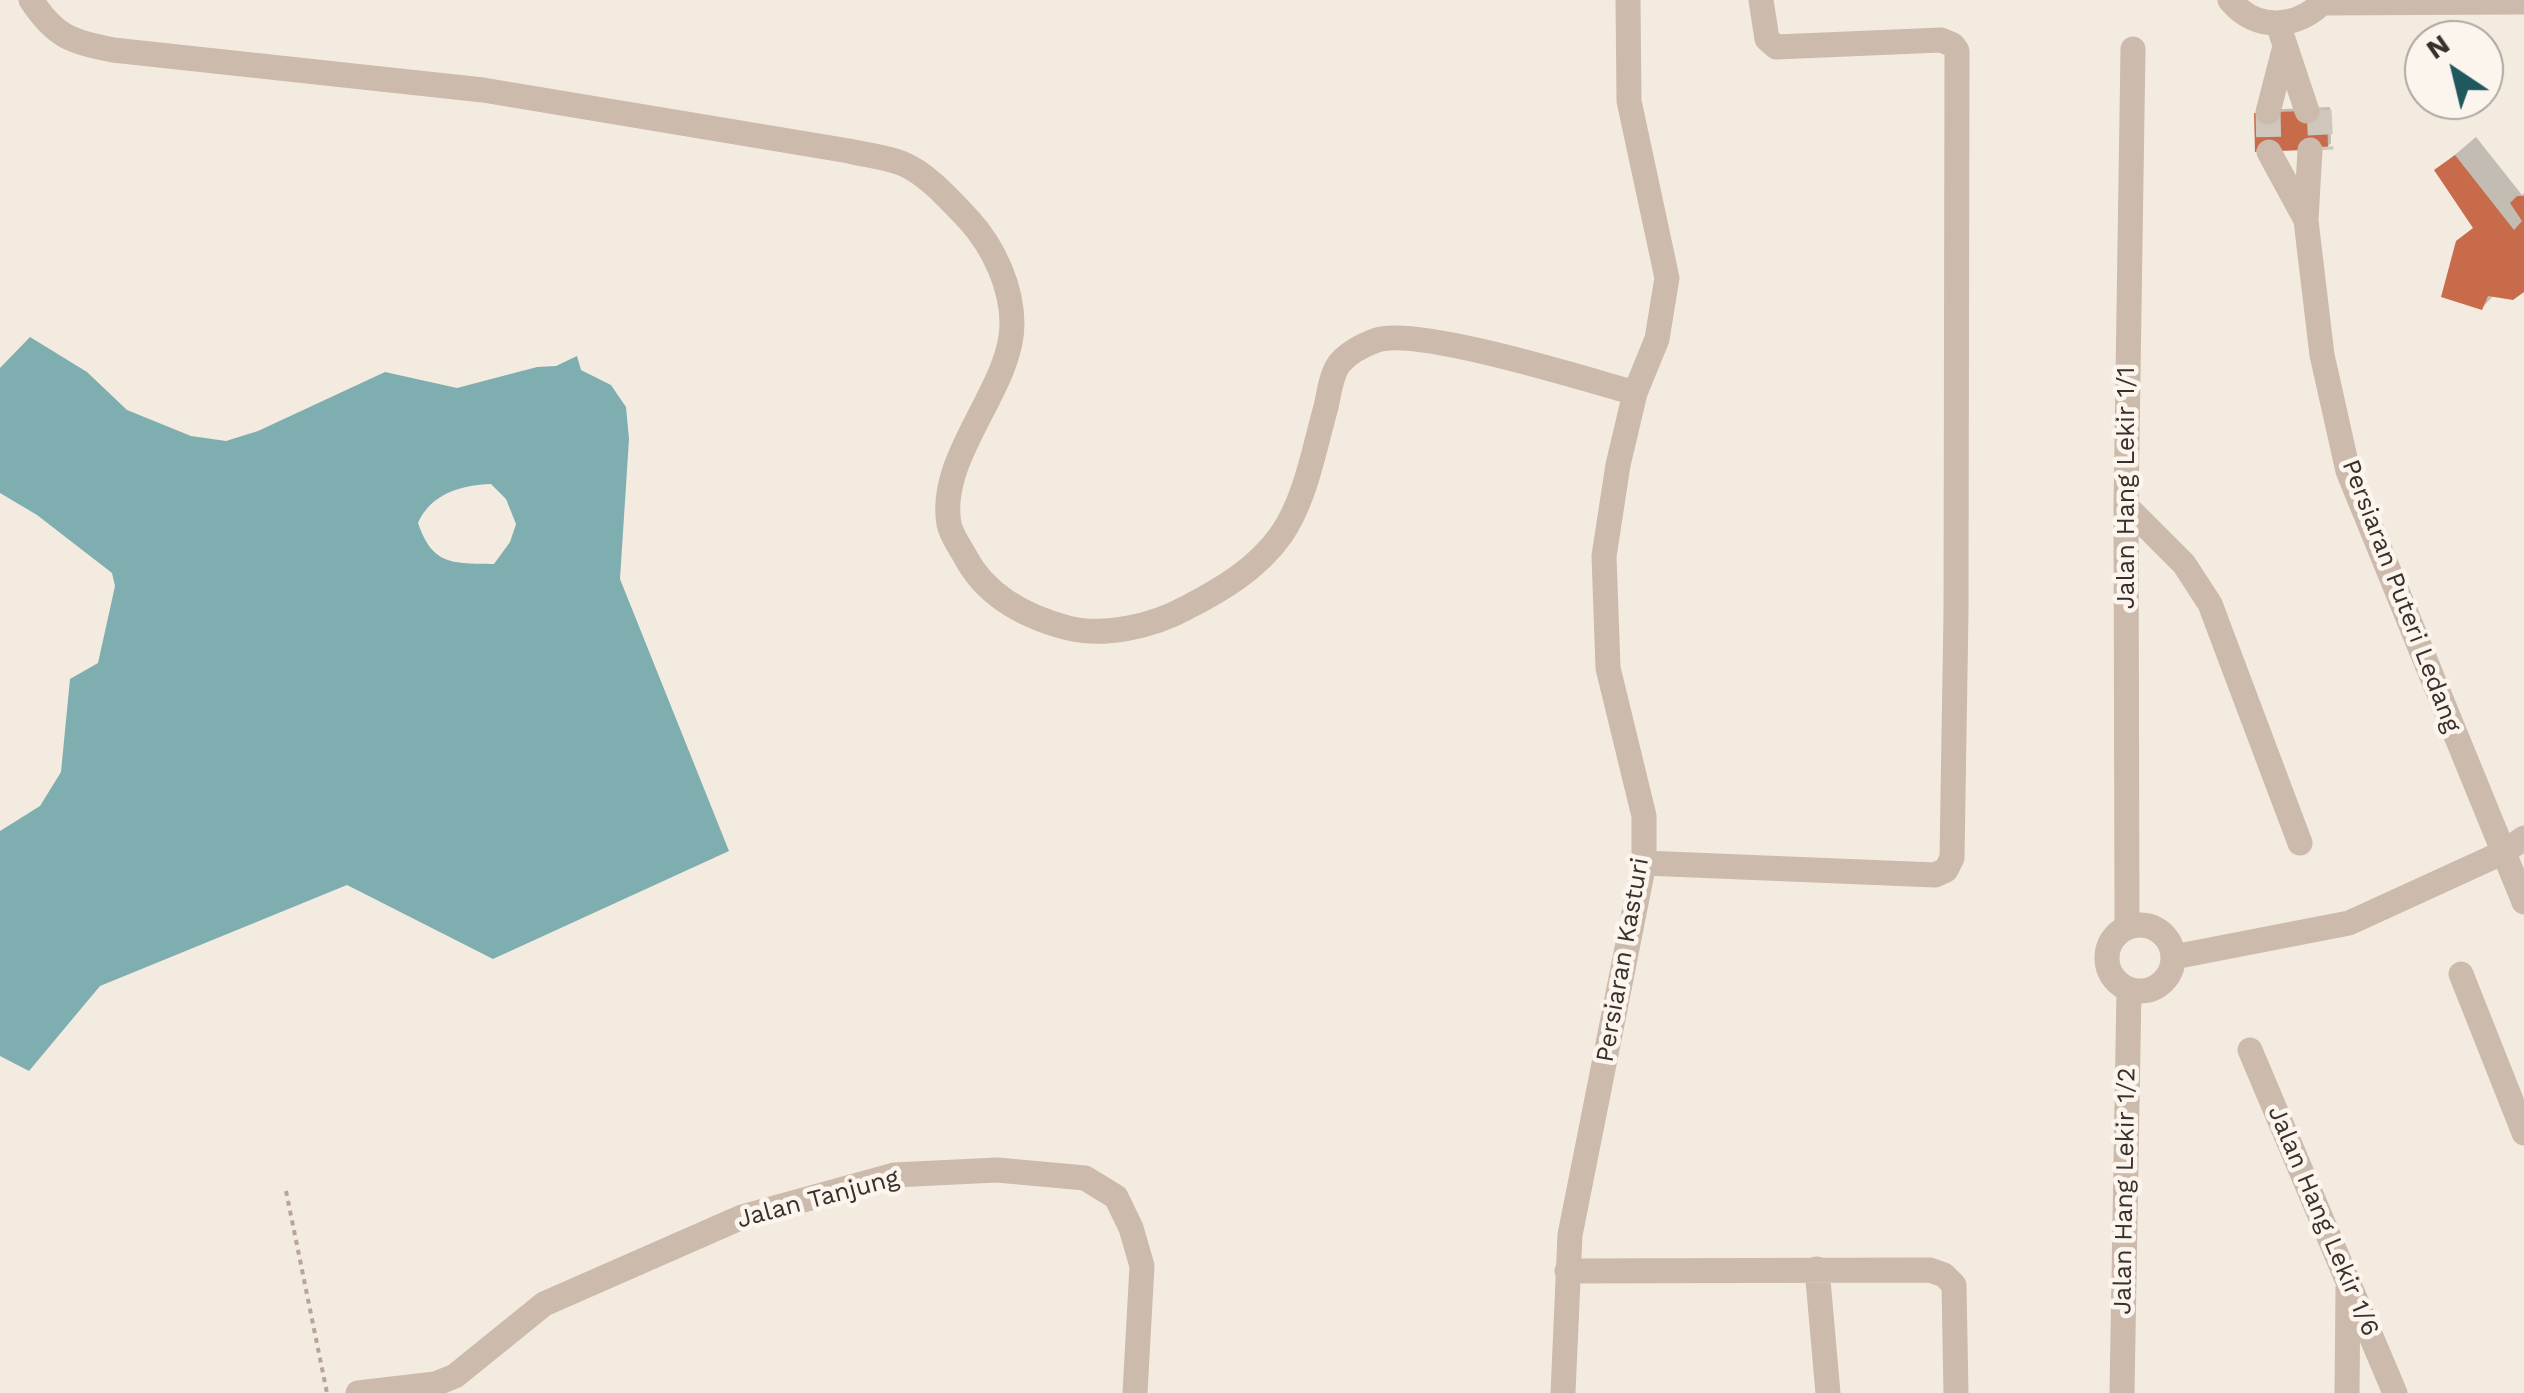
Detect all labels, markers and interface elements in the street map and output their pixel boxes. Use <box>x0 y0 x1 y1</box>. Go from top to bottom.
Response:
north arrow <box>2404 20 2504 120</box>
text: N <box>2420 27 2456 66</box>
street label: Jalan Hang Lekir 1/1 <box>2112 367 2142 609</box>
street label: Persiaran Puteri Ledang <box>2335 455 2467 737</box>
street label: Persiaran Kasturi <box>1590 855 1656 1065</box>
street label: Jalan Hang Lekir 1/2 <box>2108 1067 2142 1315</box>
street label: Jalan Hang Lekir 1/6 <box>2261 1101 2385 1341</box>
street label: Jalan Tanjung <box>734 1163 902 1235</box>

